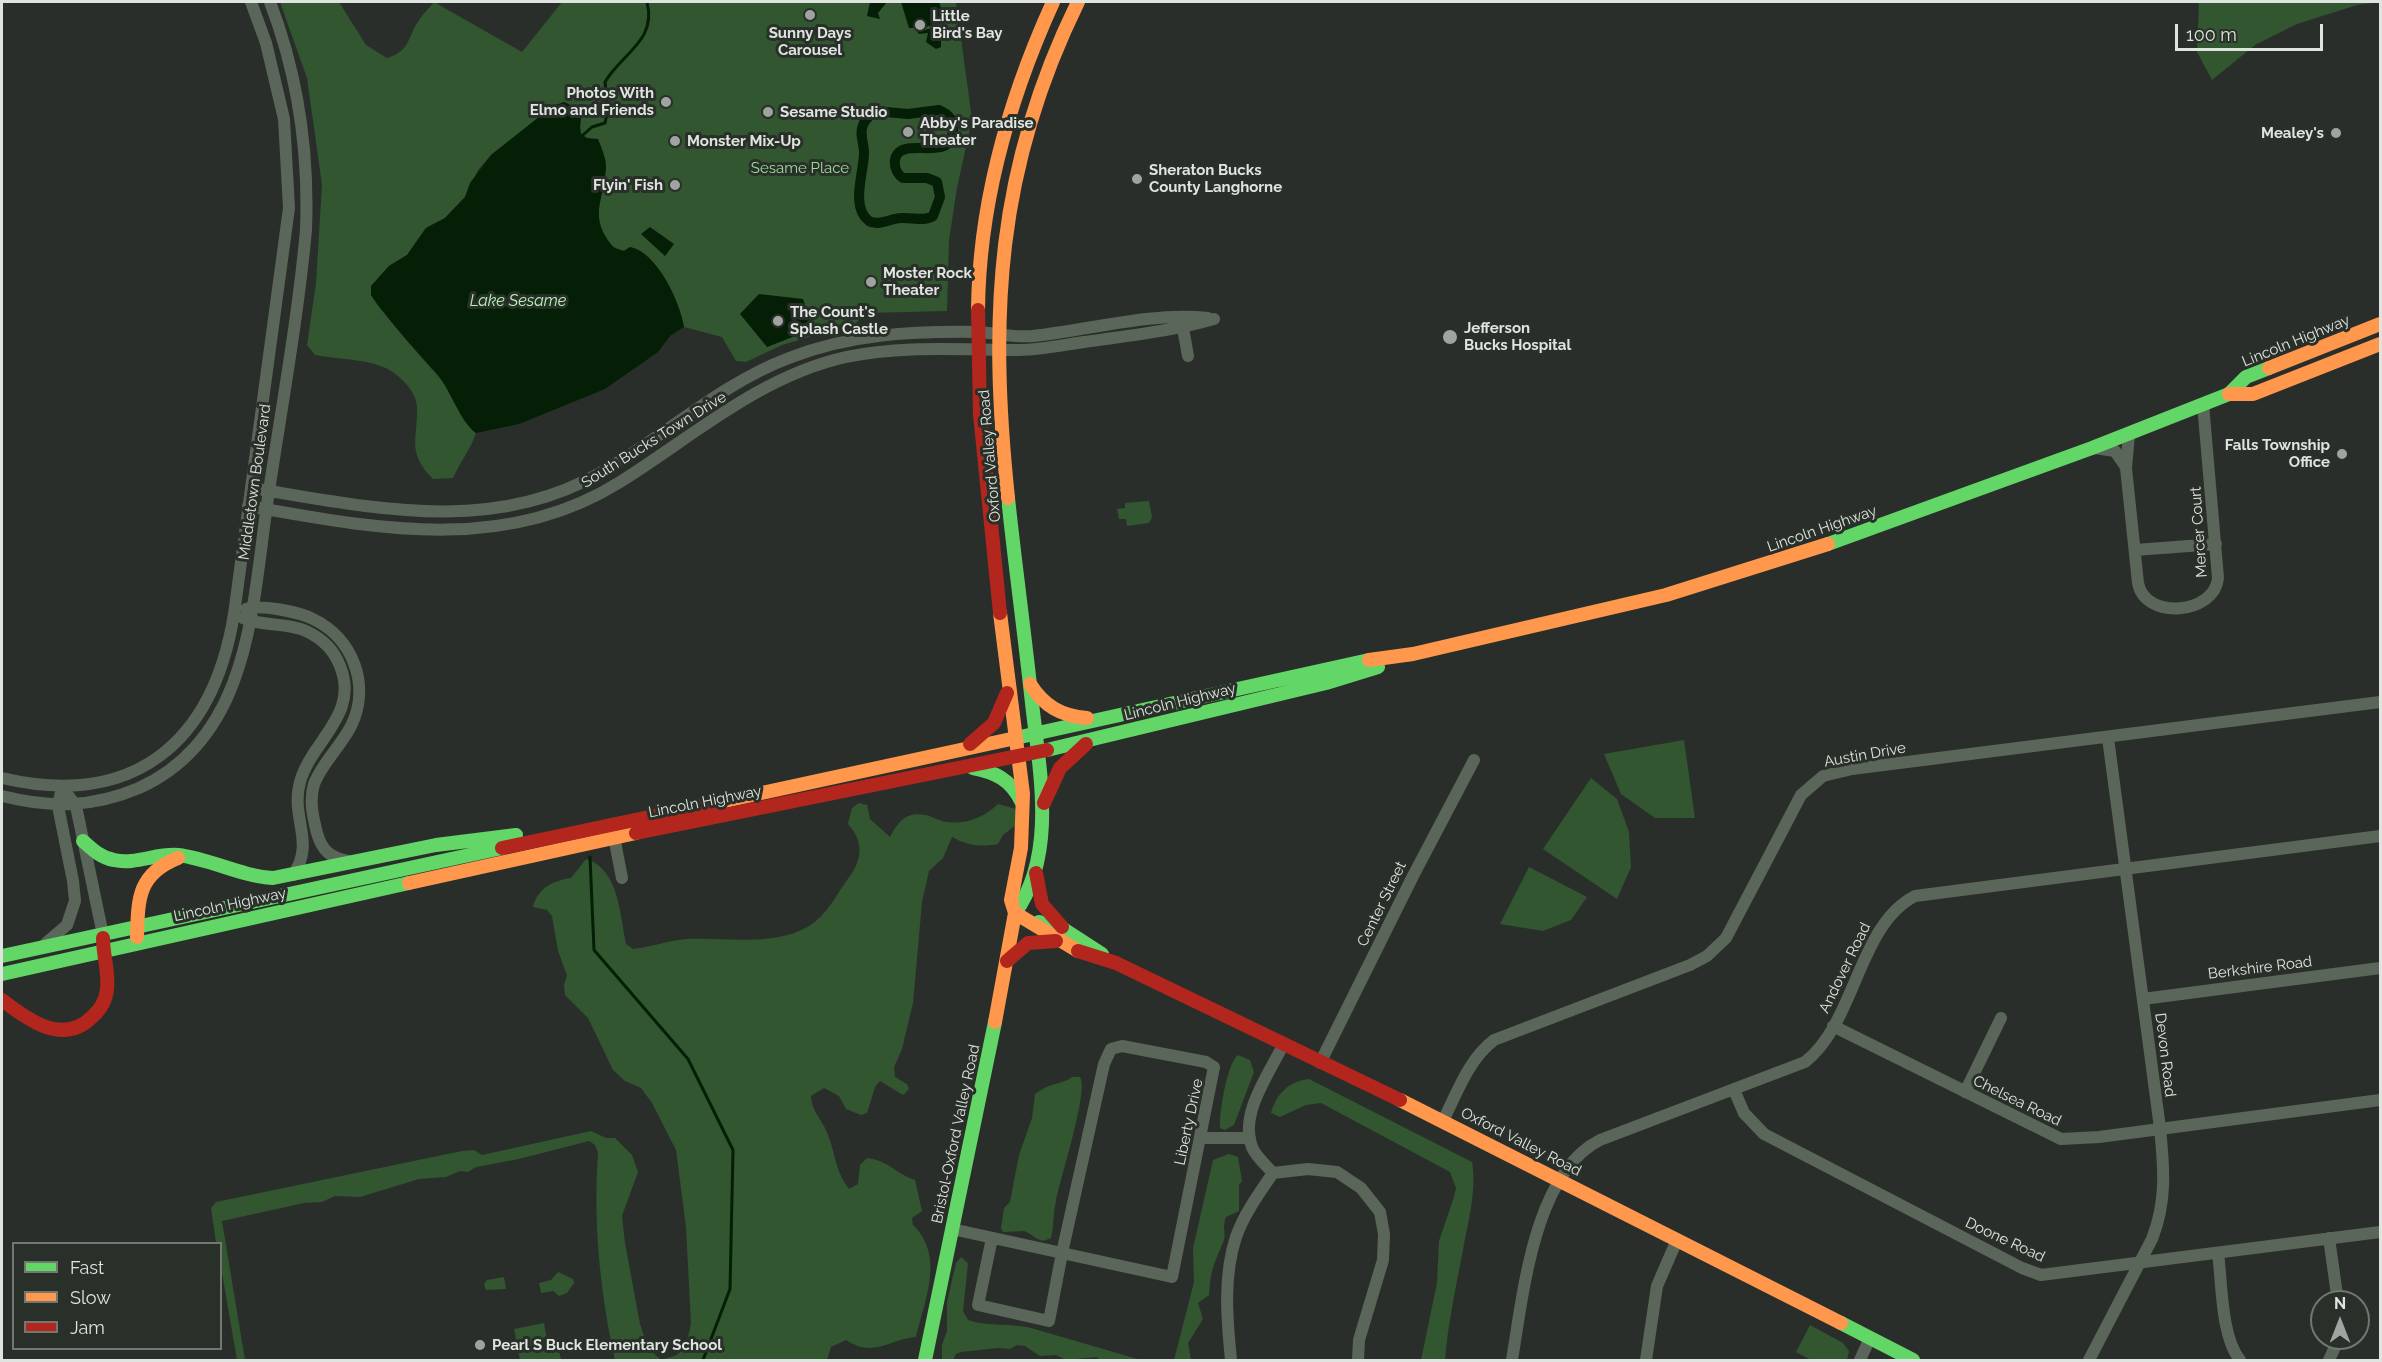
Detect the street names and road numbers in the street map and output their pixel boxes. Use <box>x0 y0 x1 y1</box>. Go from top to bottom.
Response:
street label: Lincoln Highway <box>2239 311 2353 371</box>
street label: South Bucks Town Drive <box>578 388 730 492</box>
street label: Oxford Valley Road <box>975 389 1005 523</box>
street label: Middletown Boulevard <box>235 403 275 561</box>
street label: Mercer Court <box>2187 486 2211 578</box>
street label: Lincoln Highway <box>1765 502 1879 556</box>
street label: Lincoln Highway <box>1122 679 1238 725</box>
street label: Austin Drive <box>1823 739 1907 771</box>
street label: Lincoln Highway <box>647 782 763 822</box>
street label: Center Street <box>1354 859 1410 949</box>
street label: Lincoln Highway <box>172 884 288 926</box>
street label: Andover Road <box>1815 920 1875 1016</box>
street label: Berkshire Road <box>2207 953 2313 983</box>
street label: Devon Road <box>2151 1012 2179 1098</box>
street label: Bristol-Oxford Valley Road <box>928 1043 984 1225</box>
street label: Chelsea Road <box>1970 1072 2064 1130</box>
street label: Liberty Drive <box>1171 1077 1207 1167</box>
street label: Oxford Valley Road <box>1458 1104 1584 1180</box>
street label: Doone Road <box>1962 1214 2048 1266</box>

